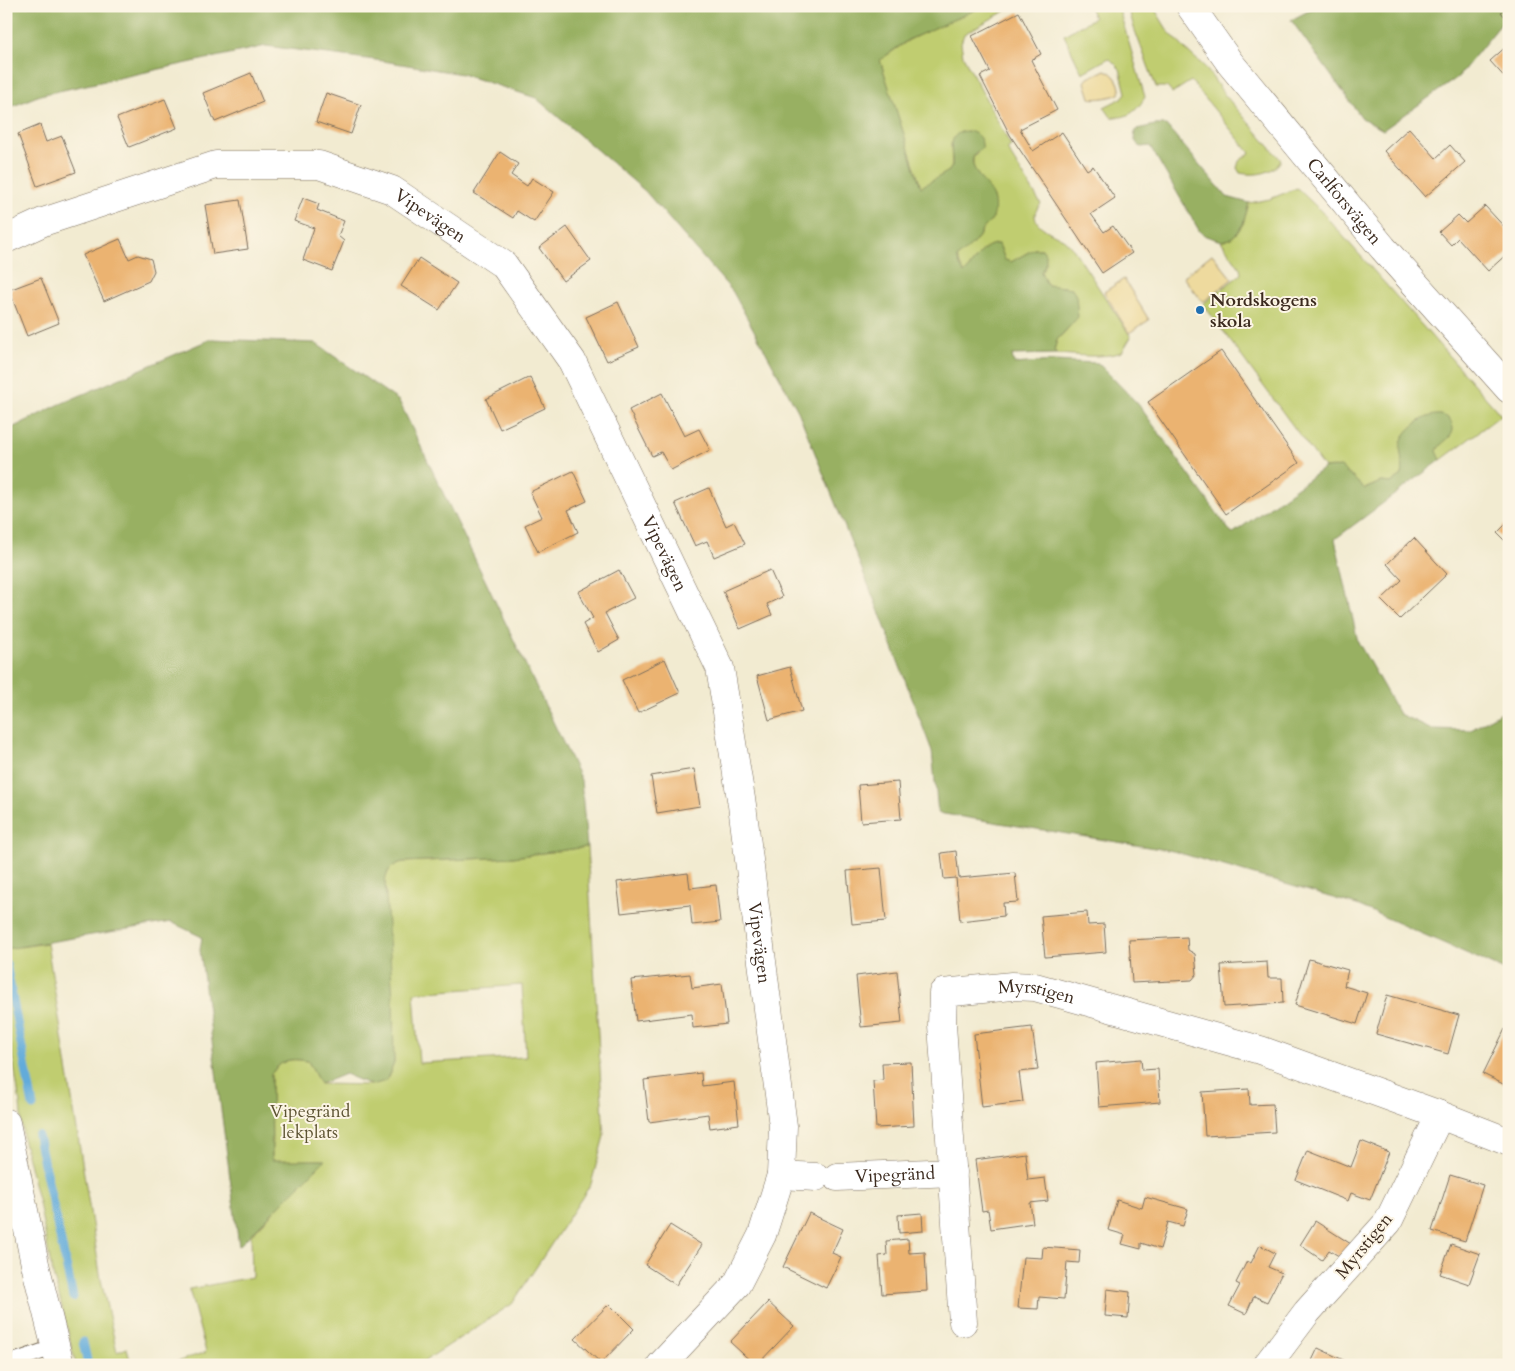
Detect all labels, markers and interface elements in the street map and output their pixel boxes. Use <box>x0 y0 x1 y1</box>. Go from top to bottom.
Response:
street label: Carlforsvägen <box>1301 152 1388 251</box>
street label: Vipevägen <box>389 182 472 249</box>
place label: Nordskogens skola <box>1210 288 1317 334</box>
marker: Nordskogens skola <box>1194 304 1206 316</box>
street label: Vipevägen <box>636 511 694 596</box>
street label: Vipevägen <box>742 901 777 986</box>
street label: Myrstigen <box>997 973 1079 1010</box>
park label: Vipegränd lekplats <box>270 1099 351 1145</box>
street label: Vipegränd <box>854 1160 936 1189</box>
street label: Myrstigen <box>1330 1207 1399 1284</box>

